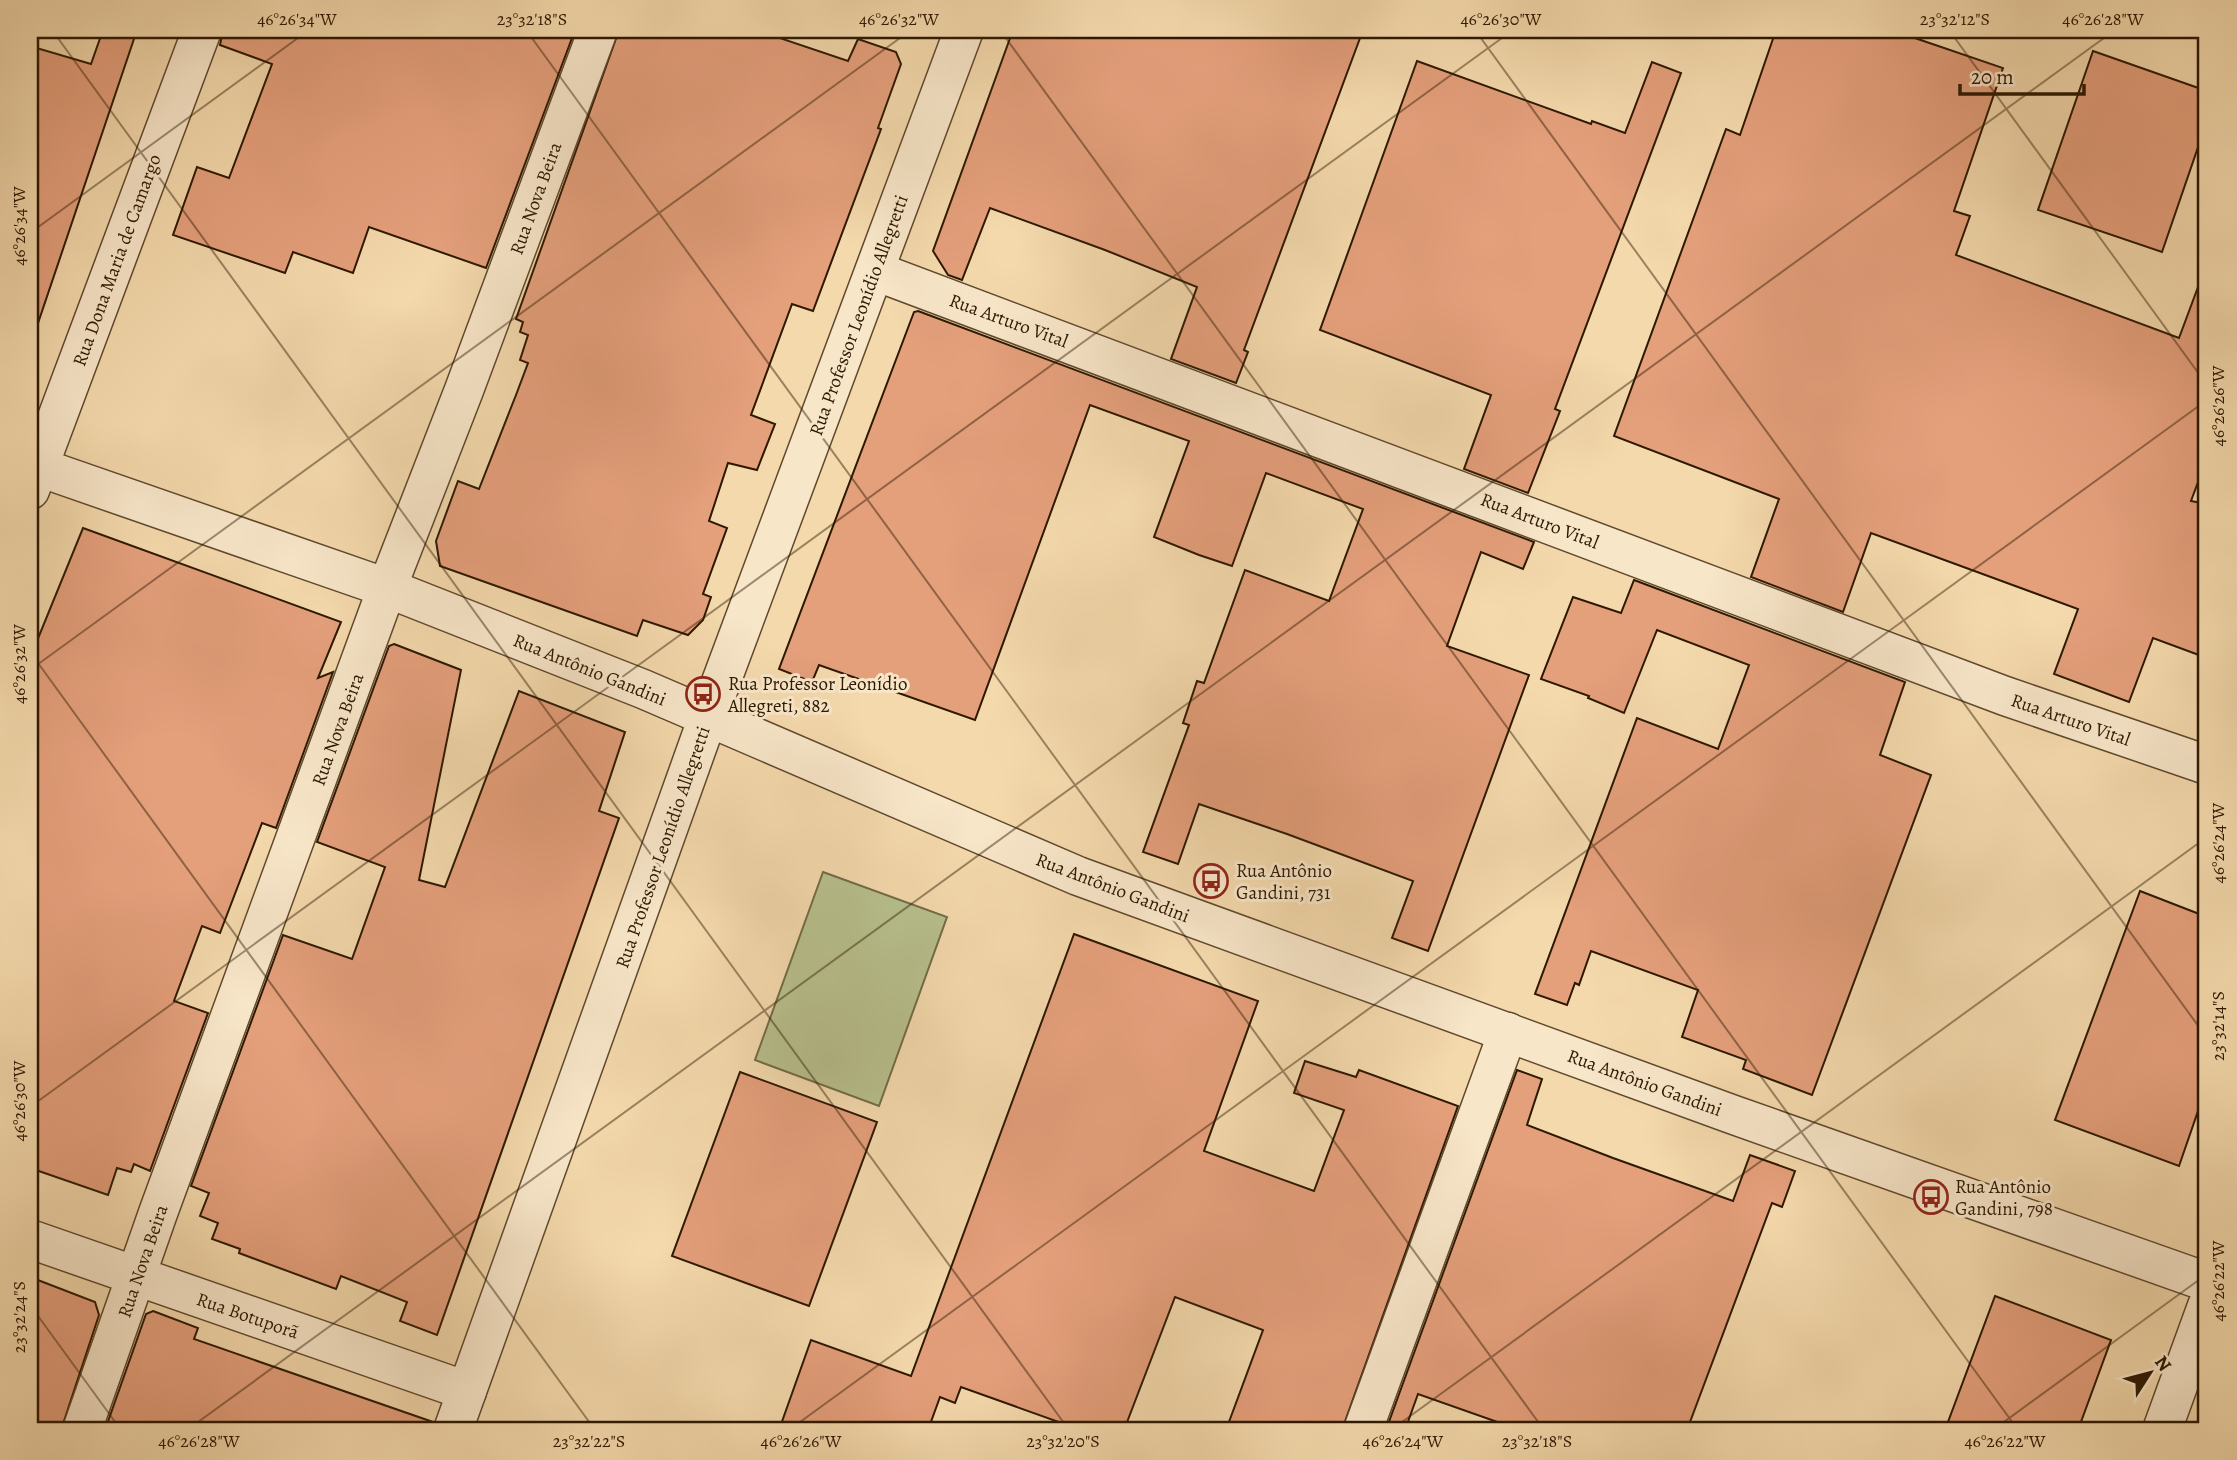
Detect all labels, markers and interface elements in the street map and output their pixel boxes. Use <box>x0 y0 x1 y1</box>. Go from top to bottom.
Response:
text: 46°26'34"W <box>257 7 337 31</box>
text: 23°32'18"S <box>497 7 567 31</box>
text: 46°26'32"W <box>859 7 939 31</box>
text: 46°26'30"W <box>1460 7 1542 31</box>
text: 23°32'12"S <box>1920 7 1990 31</box>
text: 46°26'28"W <box>2062 7 2144 31</box>
scale bar <box>1960 52 2085 96</box>
text: 20 m <box>1971 63 2014 91</box>
street label: Rua Nova Beira <box>504 138 568 258</box>
street label: Rua Dona Maria de Camargo <box>66 151 167 370</box>
text: 46°26'34"W <box>7 186 31 266</box>
street label: Rua Professor Leonídio Allegretti <box>803 191 915 439</box>
street label: Rua Arturo Vital <box>946 287 1072 355</box>
text: 46°26'26"W <box>2206 365 2230 446</box>
street label: Rua Arturo Vital <box>1477 486 1603 556</box>
text: 46°26'32"W <box>7 624 31 704</box>
street label: Rua Antônio Gandini <box>509 627 670 712</box>
street label: Rua Nova Beira <box>306 669 370 789</box>
place label: Rua Professor Leonídio Allegreti, 882 <box>727 671 907 719</box>
bus stop icon: Rua Professor Leonídio Allegreti, 882 <box>684 675 722 713</box>
street label: Rua Arturo Vital <box>2007 687 2134 753</box>
street label: Rua Professor Leonídio Allegretti <box>609 723 717 972</box>
text: 46°26'24"W <box>2206 802 2230 883</box>
street label: Rua Antônio Gandini <box>1032 847 1193 929</box>
place label: Rua Antônio Gandini, 731 <box>1236 858 1332 906</box>
bus stop icon: Rua Antônio Gandini, 731 <box>1192 862 1230 900</box>
text: 23°32'14"S <box>2206 991 2230 1061</box>
street label: Rua Antônio Gandini <box>1564 1043 1726 1123</box>
text: 46°26'30"W <box>7 1060 31 1142</box>
place label: Rua Antônio Gandini, 798 <box>1955 1174 2053 1222</box>
bus stop icon: Rua Antônio Gandini, 798 <box>1912 1178 1950 1216</box>
street label: Rua Nova Beira <box>111 1201 175 1321</box>
text: 46°26'22"W <box>2206 1240 2230 1322</box>
text: 23°32'24"S <box>7 1281 31 1353</box>
street label: Rua Botuporã <box>193 1286 302 1346</box>
north arrow <box>2114 1338 2184 1408</box>
text: N <box>2148 1350 2178 1377</box>
text: 46°26'28"W <box>158 1429 240 1453</box>
text: 23°32'22"S <box>553 1429 625 1453</box>
text: 46°26'26"W <box>761 1429 842 1453</box>
text: 23°32'20"S <box>1026 1429 1100 1453</box>
text: 46°26'24"W <box>1363 1429 1444 1453</box>
text: 23°32'18"S <box>1502 1429 1572 1453</box>
text: 46°26'22"W <box>1964 1429 2046 1453</box>

